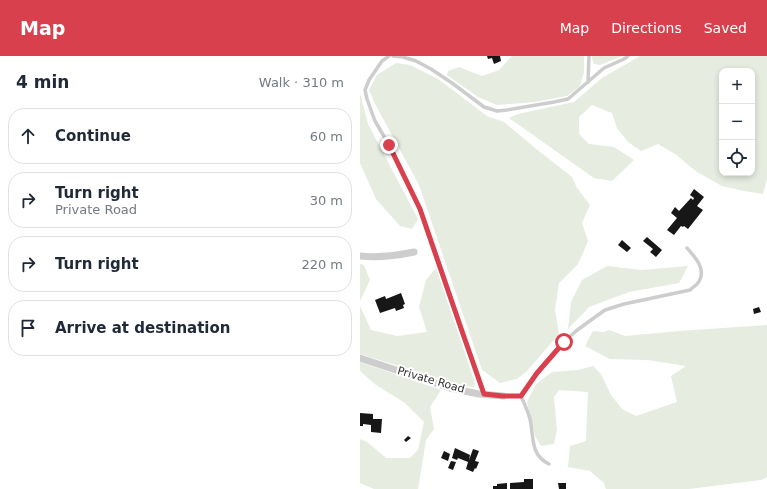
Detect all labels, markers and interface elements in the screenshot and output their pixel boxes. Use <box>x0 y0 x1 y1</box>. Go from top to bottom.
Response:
text: Map <box>20 17 65 39</box>
text: Map <box>560 20 589 36</box>
text: Directions <box>611 20 682 36</box>
text: Saved <box>704 20 747 36</box>
map controls <box>719 68 755 176</box>
button: + <box>719 68 755 104</box>
text: 4 min <box>16 72 69 92</box>
text: Walk · 310 m <box>259 75 344 90</box>
button: − <box>719 104 755 140</box>
icon: ahead <box>17 125 39 147</box>
text: Continue <box>55 127 131 145</box>
text: 60 m <box>310 129 343 144</box>
route end <box>380 136 398 154</box>
button: locate <box>719 140 755 176</box>
text: Turn right <box>55 184 139 202</box>
icon: right <box>17 189 39 211</box>
text: 30 m <box>310 193 343 208</box>
text: Private Road <box>55 202 137 217</box>
icon: right <box>17 253 39 275</box>
text: Turn right <box>55 255 139 273</box>
text: 220 m <box>301 257 343 272</box>
icon: arrive <box>17 317 39 339</box>
text: Arrive at destination <box>55 319 230 337</box>
route start <box>555 333 573 351</box>
street label: Private Road <box>396 364 466 396</box>

